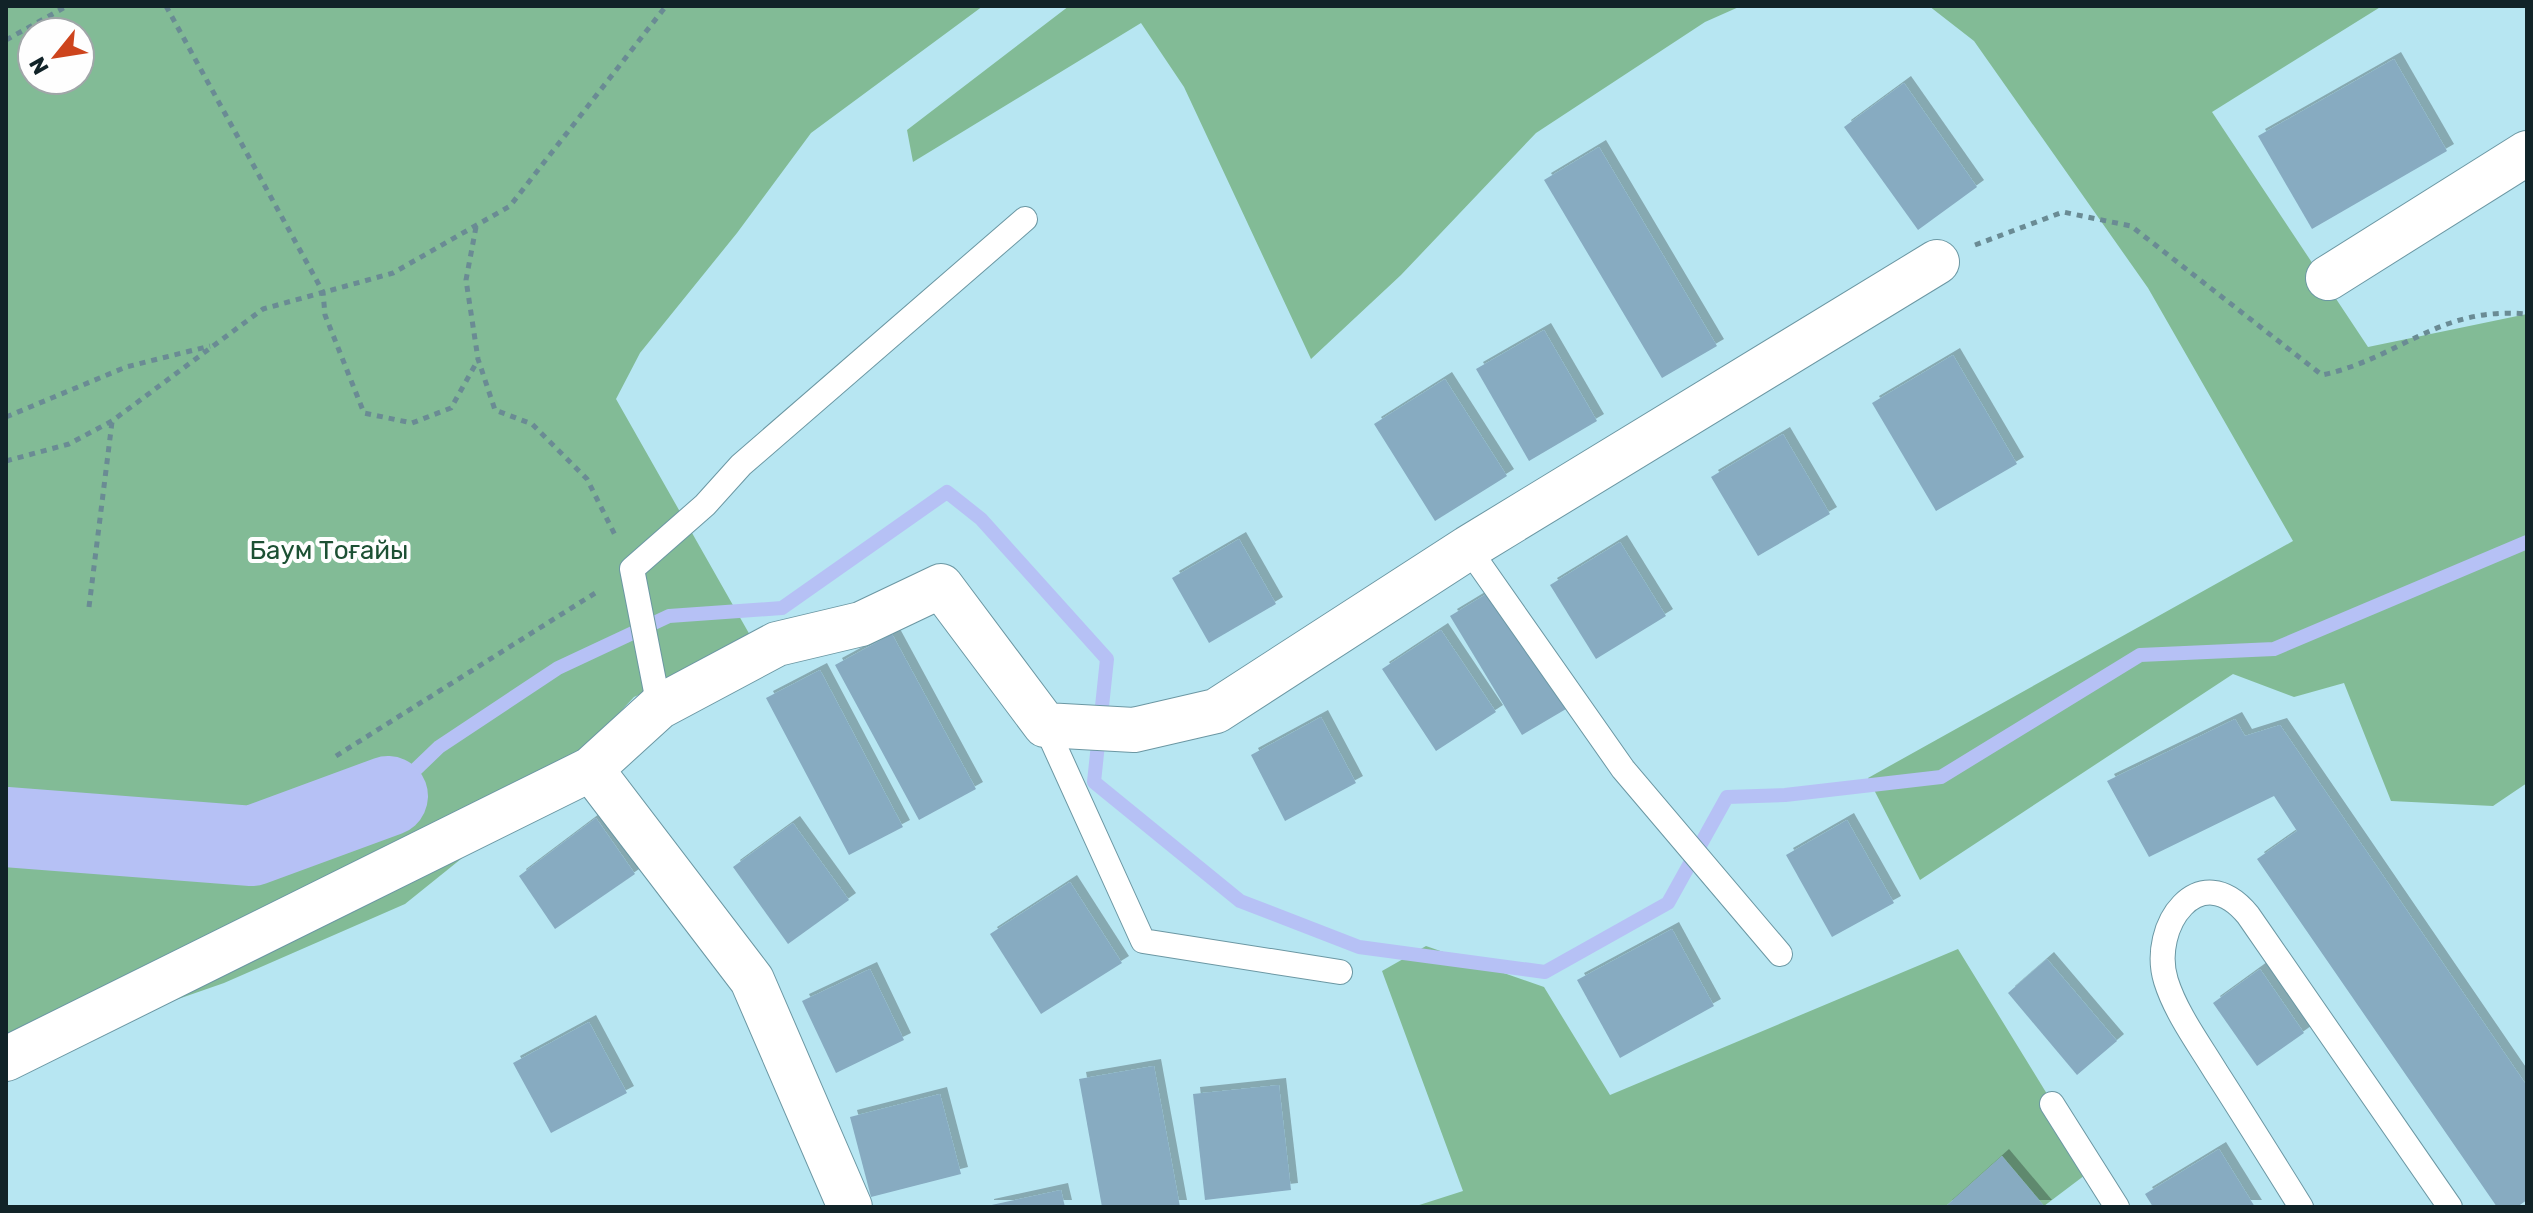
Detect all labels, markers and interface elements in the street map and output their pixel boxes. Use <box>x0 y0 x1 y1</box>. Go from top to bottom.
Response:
north arrow <box>16 16 96 96</box>
text: N <box>23 52 55 79</box>
park label: Баум Тоғайы <box>249 535 409 566</box>

